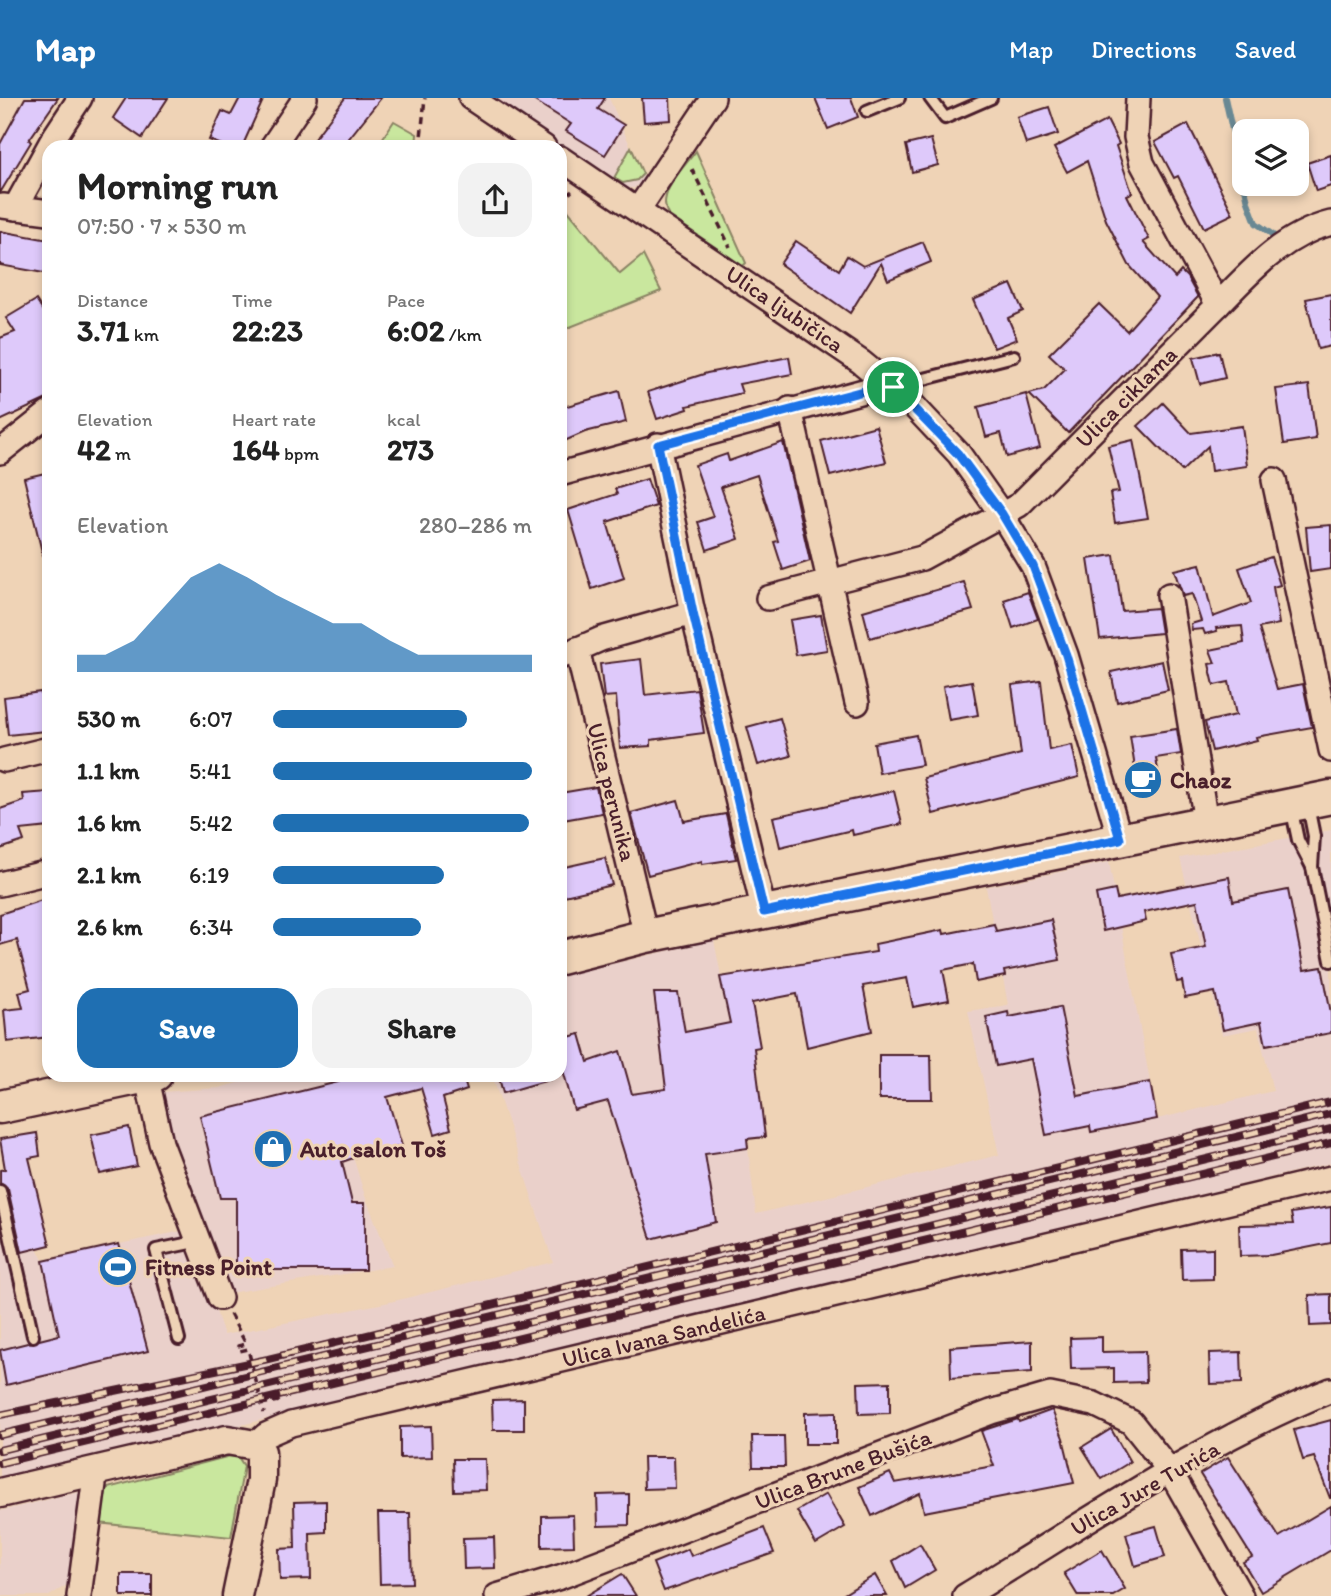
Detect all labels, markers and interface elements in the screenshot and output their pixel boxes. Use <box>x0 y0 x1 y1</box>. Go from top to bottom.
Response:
text: Map <box>35 30 96 69</box>
text: Map <box>1009 35 1053 64</box>
text: Directions <box>1091 35 1197 64</box>
text: Saved <box>1235 35 1296 64</box>
map controls <box>1232 119 1309 196</box>
button: layers <box>1232 119 1309 196</box>
text: Morning run <box>77 163 278 209</box>
button: share <box>458 163 532 237</box>
text: 07:50 · 7 × 530 m <box>77 212 247 240</box>
street label: Ulica ljubičica <box>720 259 850 359</box>
text: Distance <box>77 289 148 312</box>
text: Time <box>232 289 273 312</box>
text: Pace <box>387 289 425 312</box>
text: 3.71 <box>77 312 130 349</box>
text: 22:23 <box>232 312 303 349</box>
text: 6:02 <box>387 312 444 349</box>
text: km <box>130 323 159 346</box>
text: /km <box>444 323 482 346</box>
street label: Ulica ciklama <box>1069 340 1183 454</box>
pin <box>863 357 923 417</box>
icon: arrive <box>874 368 912 406</box>
text: Elevation <box>77 408 153 431</box>
text: Heart rate <box>232 408 316 431</box>
text: kcal <box>387 408 421 431</box>
text: 42 <box>77 431 111 468</box>
text: 164 <box>232 431 280 468</box>
text: 273 <box>387 431 434 468</box>
text: m <box>111 442 131 465</box>
text: bpm <box>280 442 319 465</box>
text: Elevation <box>77 511 168 539</box>
text: 280–286 m <box>419 511 532 539</box>
text: 530 m <box>77 705 140 733</box>
text: 6:07 <box>189 705 232 733</box>
street label: Ulica perunika <box>581 720 643 864</box>
text: 1.1 km <box>77 757 140 785</box>
text: 5:41 <box>189 757 231 785</box>
cafe icon: Chaoz <box>1122 759 1164 801</box>
place label: Chaoz <box>1170 766 1232 794</box>
text: 1.6 km <box>77 809 141 837</box>
text: 5:42 <box>189 809 233 837</box>
text: 2.1 km <box>77 861 141 889</box>
text: 6:19 <box>189 861 230 889</box>
text: 2.6 km <box>77 913 143 941</box>
text: 6:34 <box>189 913 233 941</box>
button: Save <box>77 988 298 1068</box>
button: Share <box>312 988 532 1068</box>
shop icon: Auto salon Toš <box>252 1128 294 1170</box>
place label: Auto salon Toš <box>299 1135 446 1163</box>
sports icon: Fitness Point <box>97 1246 139 1288</box>
place label: Fitness Point <box>145 1253 272 1281</box>
street label: Ulica Ivana Sandelića <box>559 1298 768 1373</box>
street label: Ulica Brune Bušića <box>751 1423 935 1515</box>
street label: Ulica Jure Turića <box>1066 1434 1224 1542</box>

